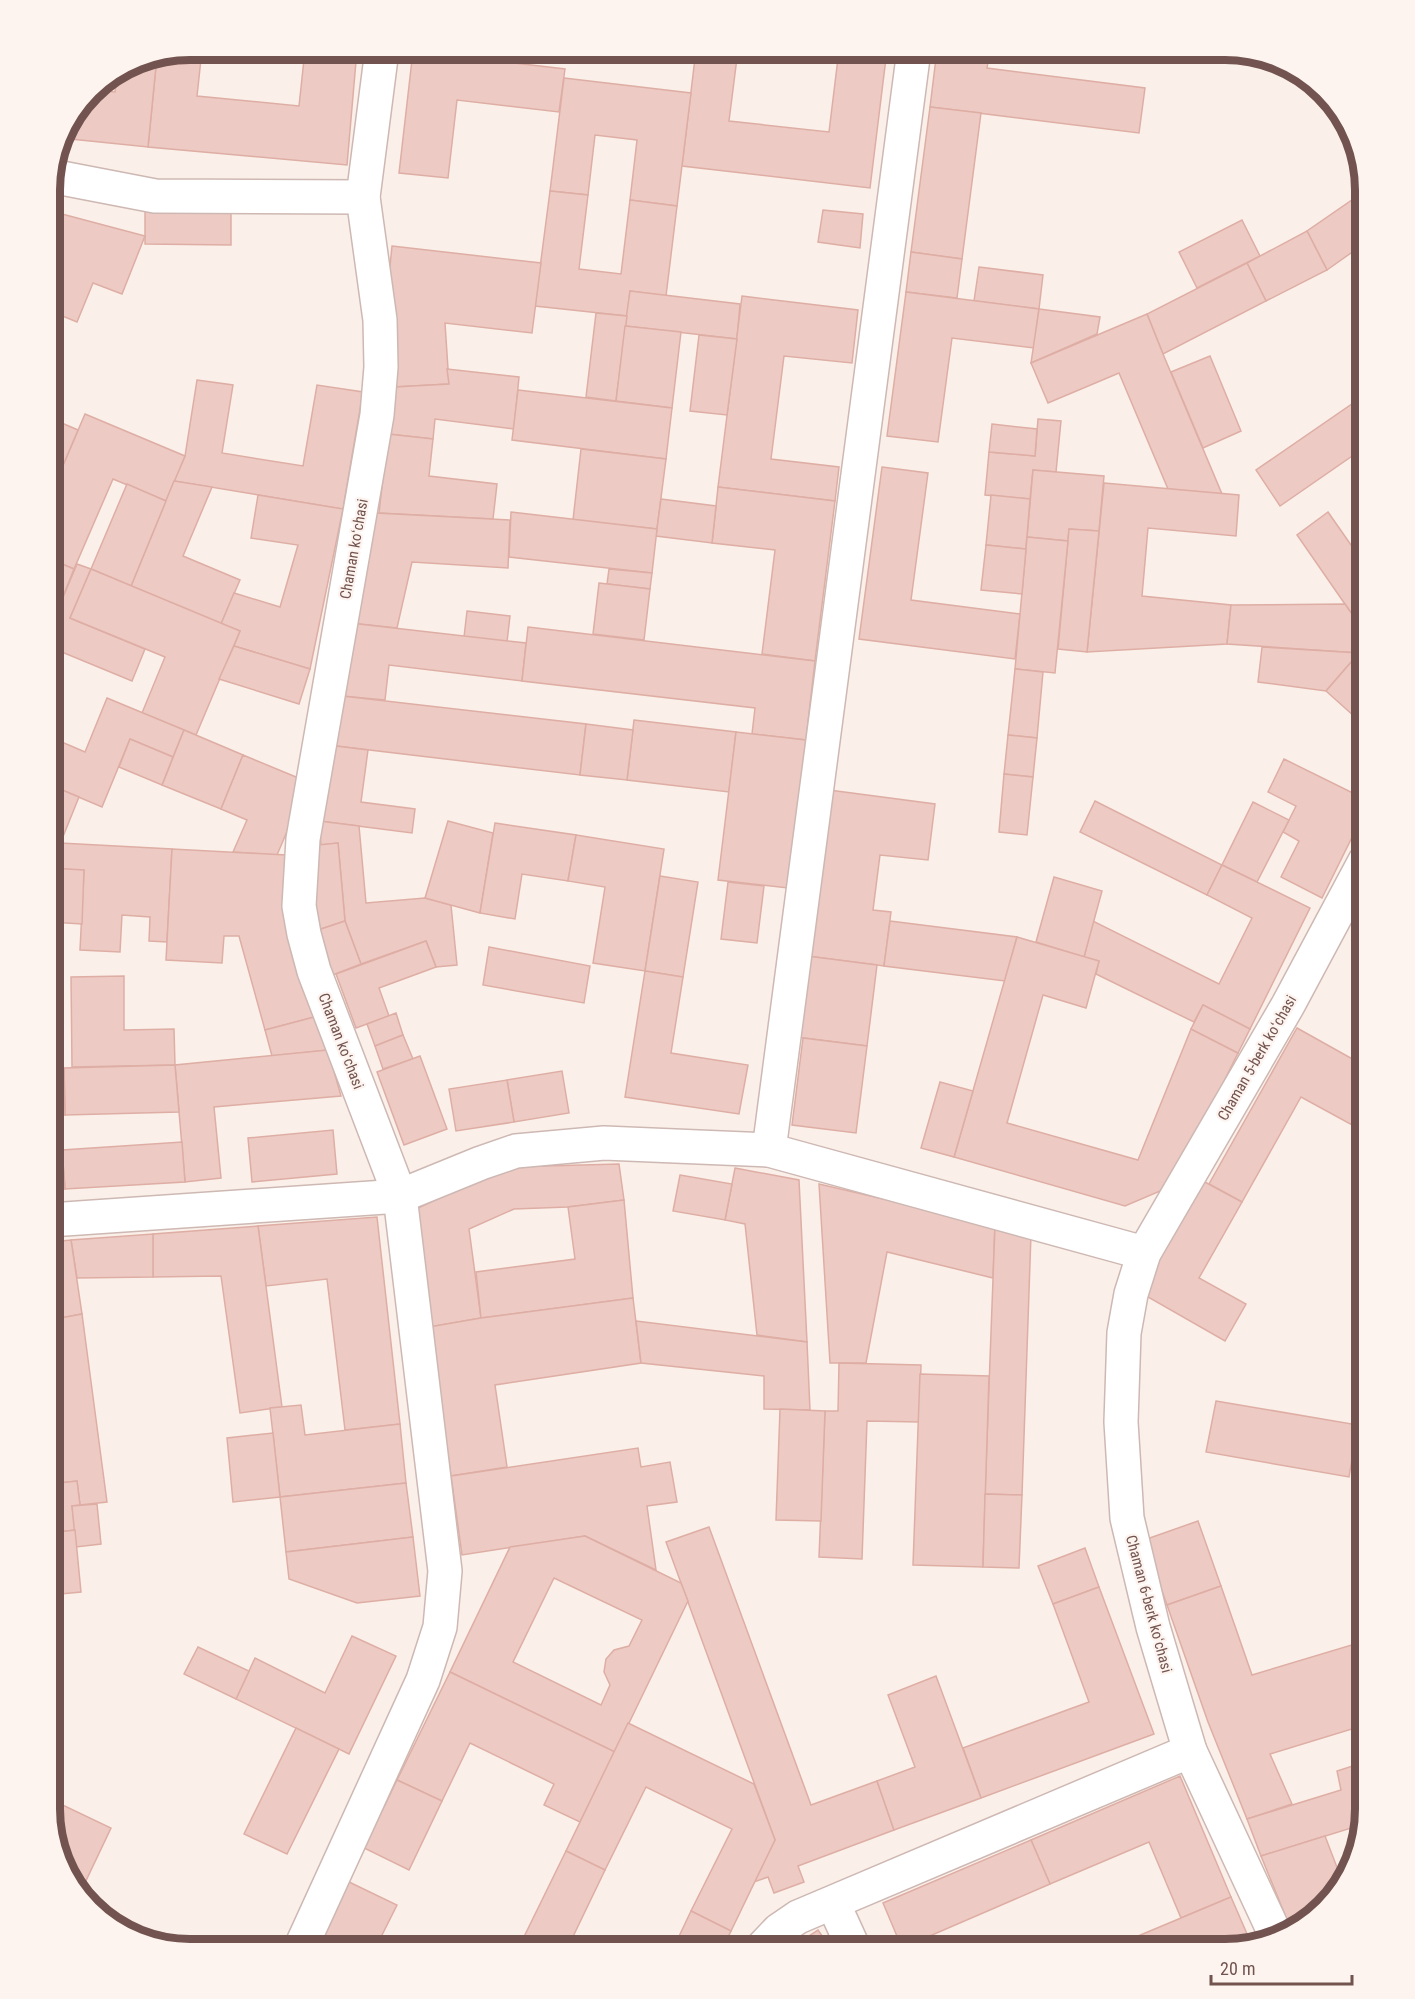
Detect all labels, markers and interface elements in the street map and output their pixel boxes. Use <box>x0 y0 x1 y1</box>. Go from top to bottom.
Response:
street label: Chaman koʻchasi <box>336 498 372 600</box>
street label: Chaman koʻchasi <box>314 990 368 1092</box>
street label: Chaman 5-berk koʻchasi <box>1214 992 1300 1124</box>
street label: Chaman 6-berk koʻchasi <box>1122 1533 1176 1675</box>
scale bar <box>1211 1948 1352 1986</box>
text: 20 m <box>1220 1958 1255 1979</box>

